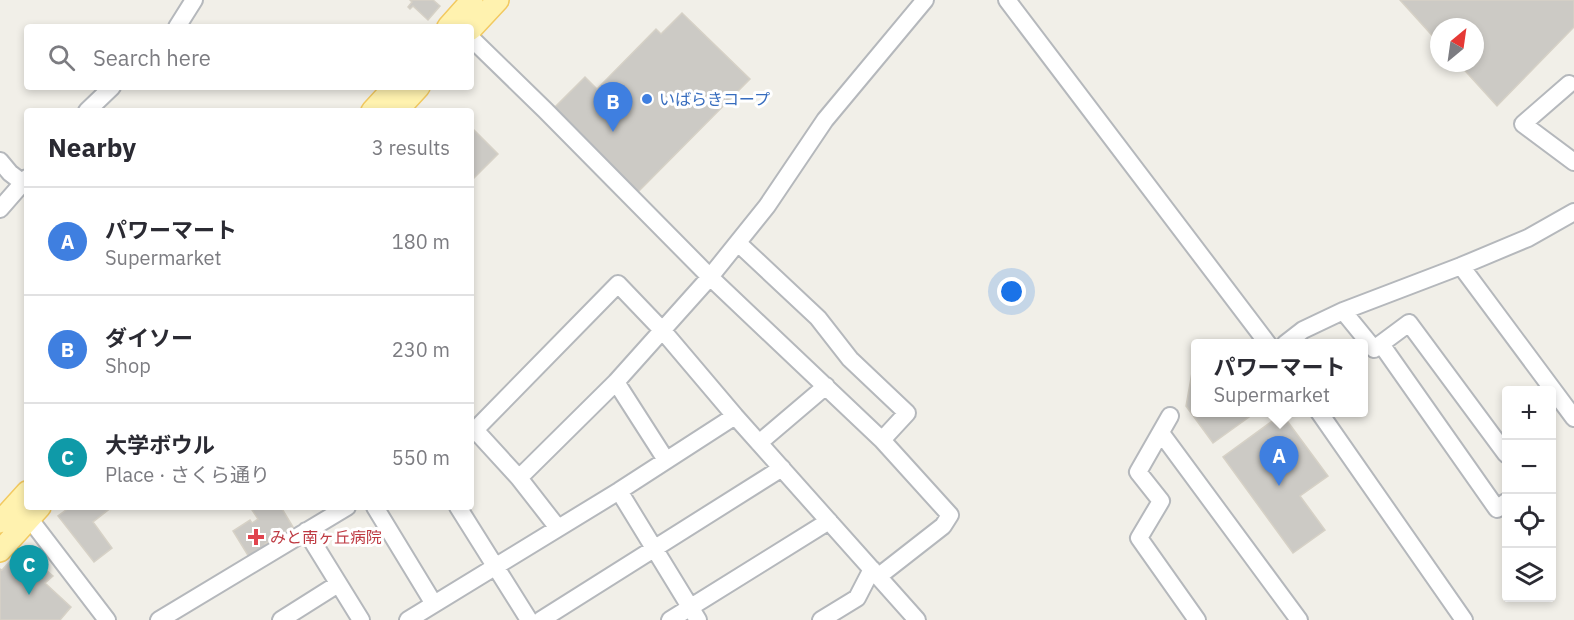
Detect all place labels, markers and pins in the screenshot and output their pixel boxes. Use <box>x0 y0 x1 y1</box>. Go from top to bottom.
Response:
pin: B <box>594 82 632 132</box>
place label: いばらきコープ <box>659 89 770 109</box>
marker: いばらきコープ <box>640 92 654 106</box>
pin: A <box>1260 436 1298 486</box>
place label: みと南ヶ丘病院 <box>270 527 382 547</box>
marker: みと南ヶ丘病院 <box>247 528 265 546</box>
pin: C <box>9 546 48 595</box>

